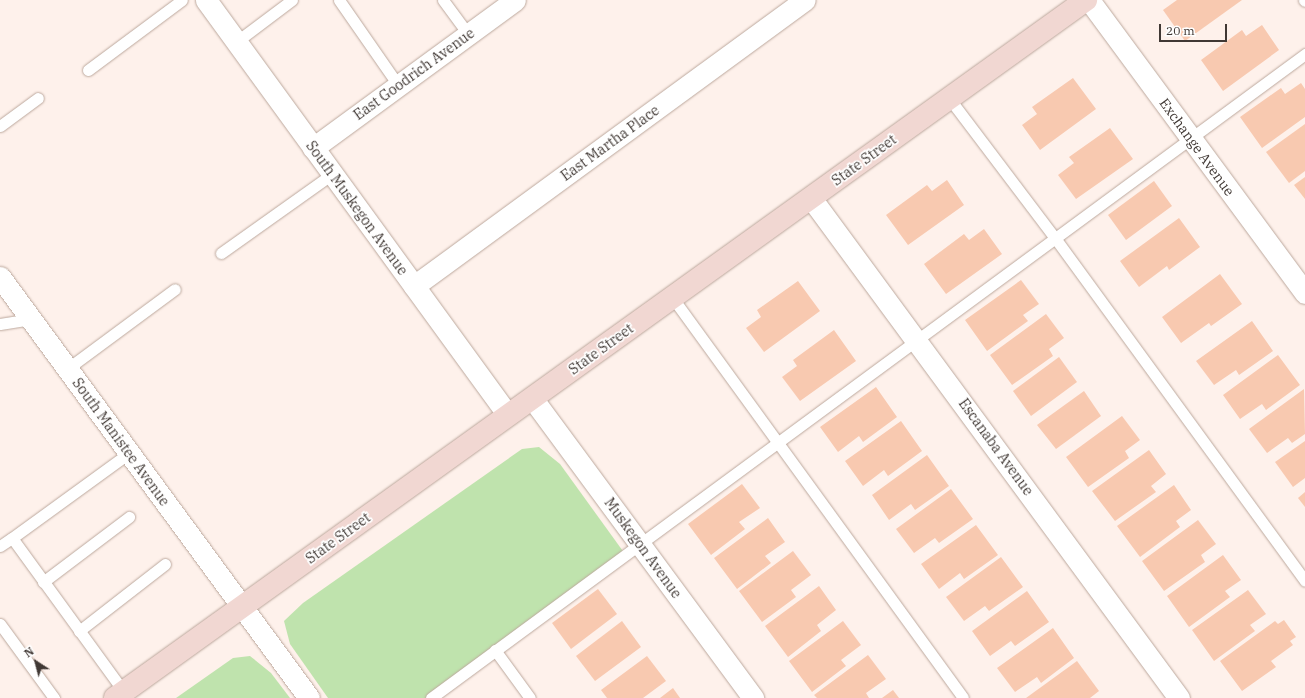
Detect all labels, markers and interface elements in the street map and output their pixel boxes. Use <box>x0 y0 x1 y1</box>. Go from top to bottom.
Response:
scale bar <box>1161 16 1229 42</box>
text: 20 m <box>1166 23 1195 38</box>
street label: East Goodrich Avenue <box>350 25 478 123</box>
street label: Exchange Avenue <box>1156 95 1238 199</box>
street label: East Martha Place <box>558 102 662 184</box>
street label: State Street <box>828 131 900 189</box>
street label: South Muskegon Avenue <box>303 138 411 278</box>
street label: State Street <box>565 320 637 378</box>
street label: South Manistee Avenue <box>69 375 173 509</box>
street label: Escanaba Avenue <box>955 395 1037 499</box>
street label: Muskegon Avenue <box>601 495 685 601</box>
street label: State Street <box>302 509 374 567</box>
north arrow <box>16 642 56 682</box>
text: N <box>21 644 37 661</box>

